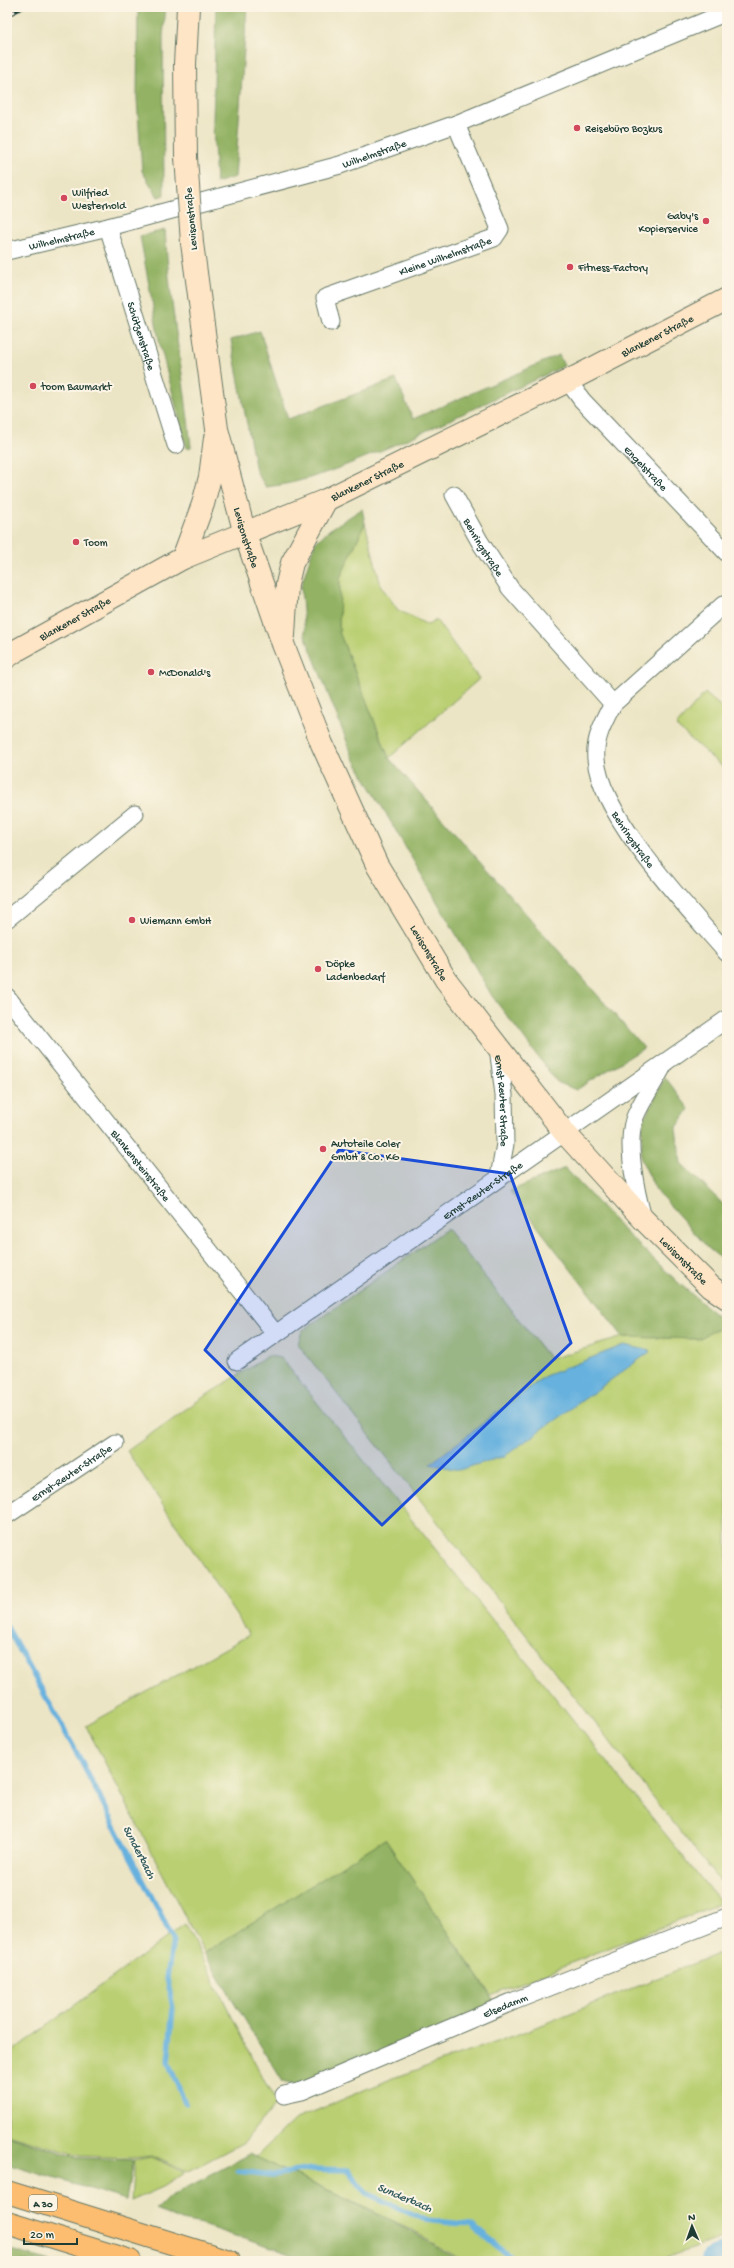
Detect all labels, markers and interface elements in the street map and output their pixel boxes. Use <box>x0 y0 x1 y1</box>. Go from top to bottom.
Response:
marker: Reisebüro Bozkus <box>572 123 582 133</box>
place label: Reisebüro Bozkus <box>585 124 663 136</box>
street label: Wilhelmstraße <box>341 138 409 172</box>
place label: Wilfried Westerhold <box>72 187 127 213</box>
street label: Levisonstraße <box>183 187 201 251</box>
marker: Wilfried Westerhold <box>59 193 69 203</box>
place label: Gaby's Kopierservice <box>639 211 699 236</box>
marker: Gaby's Kopierservice <box>701 216 711 226</box>
street label: Wilhelmstraße <box>28 226 96 254</box>
street label: Kleine Wilhelmstraße <box>398 235 494 279</box>
marker: Fitness-Factory <box>565 262 575 272</box>
place label: Fitness-Factory <box>577 263 649 275</box>
street label: Schützenstraße <box>124 301 156 372</box>
street label: Blankener Straße <box>619 313 696 361</box>
marker: toom Baumarkt <box>28 381 38 391</box>
place label: toom Baumarkt <box>40 382 113 394</box>
street label: Engelstraße <box>621 444 669 494</box>
street label: Blankener Straße <box>329 459 406 505</box>
street label: Levisonstraße <box>230 506 260 570</box>
street label: Behringstraße <box>460 516 505 580</box>
marker: Toom <box>71 537 81 547</box>
place label: Toom <box>83 538 108 550</box>
street label: Blankener Straße <box>37 595 113 645</box>
marker: McDonald's <box>146 667 156 677</box>
place label: McDonald's <box>159 668 211 680</box>
street label: Behringstraße <box>608 809 656 871</box>
marker: Wiemann GmbH <box>127 915 137 925</box>
place label: Wiemann GmbH <box>140 916 212 928</box>
street label: Levisonstraße <box>406 923 449 984</box>
place label: Döpke Ladenbedarf <box>325 959 386 984</box>
marker: Döpke Ladenbedarf <box>313 964 323 974</box>
street label: Ernst Reuter Straße <box>491 1054 509 1148</box>
street label: Blankensteinstraße <box>107 1127 172 1205</box>
place label: Autoteile Coler GmbH & Co. KG <box>331 1139 401 1164</box>
marker: Autoteile Coler GmbH & Co. KG <box>318 1144 328 1154</box>
street label: Ernst-Reuter-Straße <box>441 1159 526 1223</box>
street label: Levisonstraße <box>656 1235 709 1288</box>
street label: Ernst-Reuter-Straße <box>30 1443 115 1505</box>
water label: Sunderbach <box>119 1824 158 1882</box>
street label: Elsedamm <box>482 1992 530 2021</box>
water label: Sunderbach <box>375 2181 434 2217</box>
road number: A 30 <box>29 2195 57 2211</box>
north arrow <box>672 2206 712 2246</box>
text: N <box>688 2212 696 2224</box>
scale bar <box>24 2220 77 2246</box>
text: 20 m <box>30 2229 55 2243</box>

